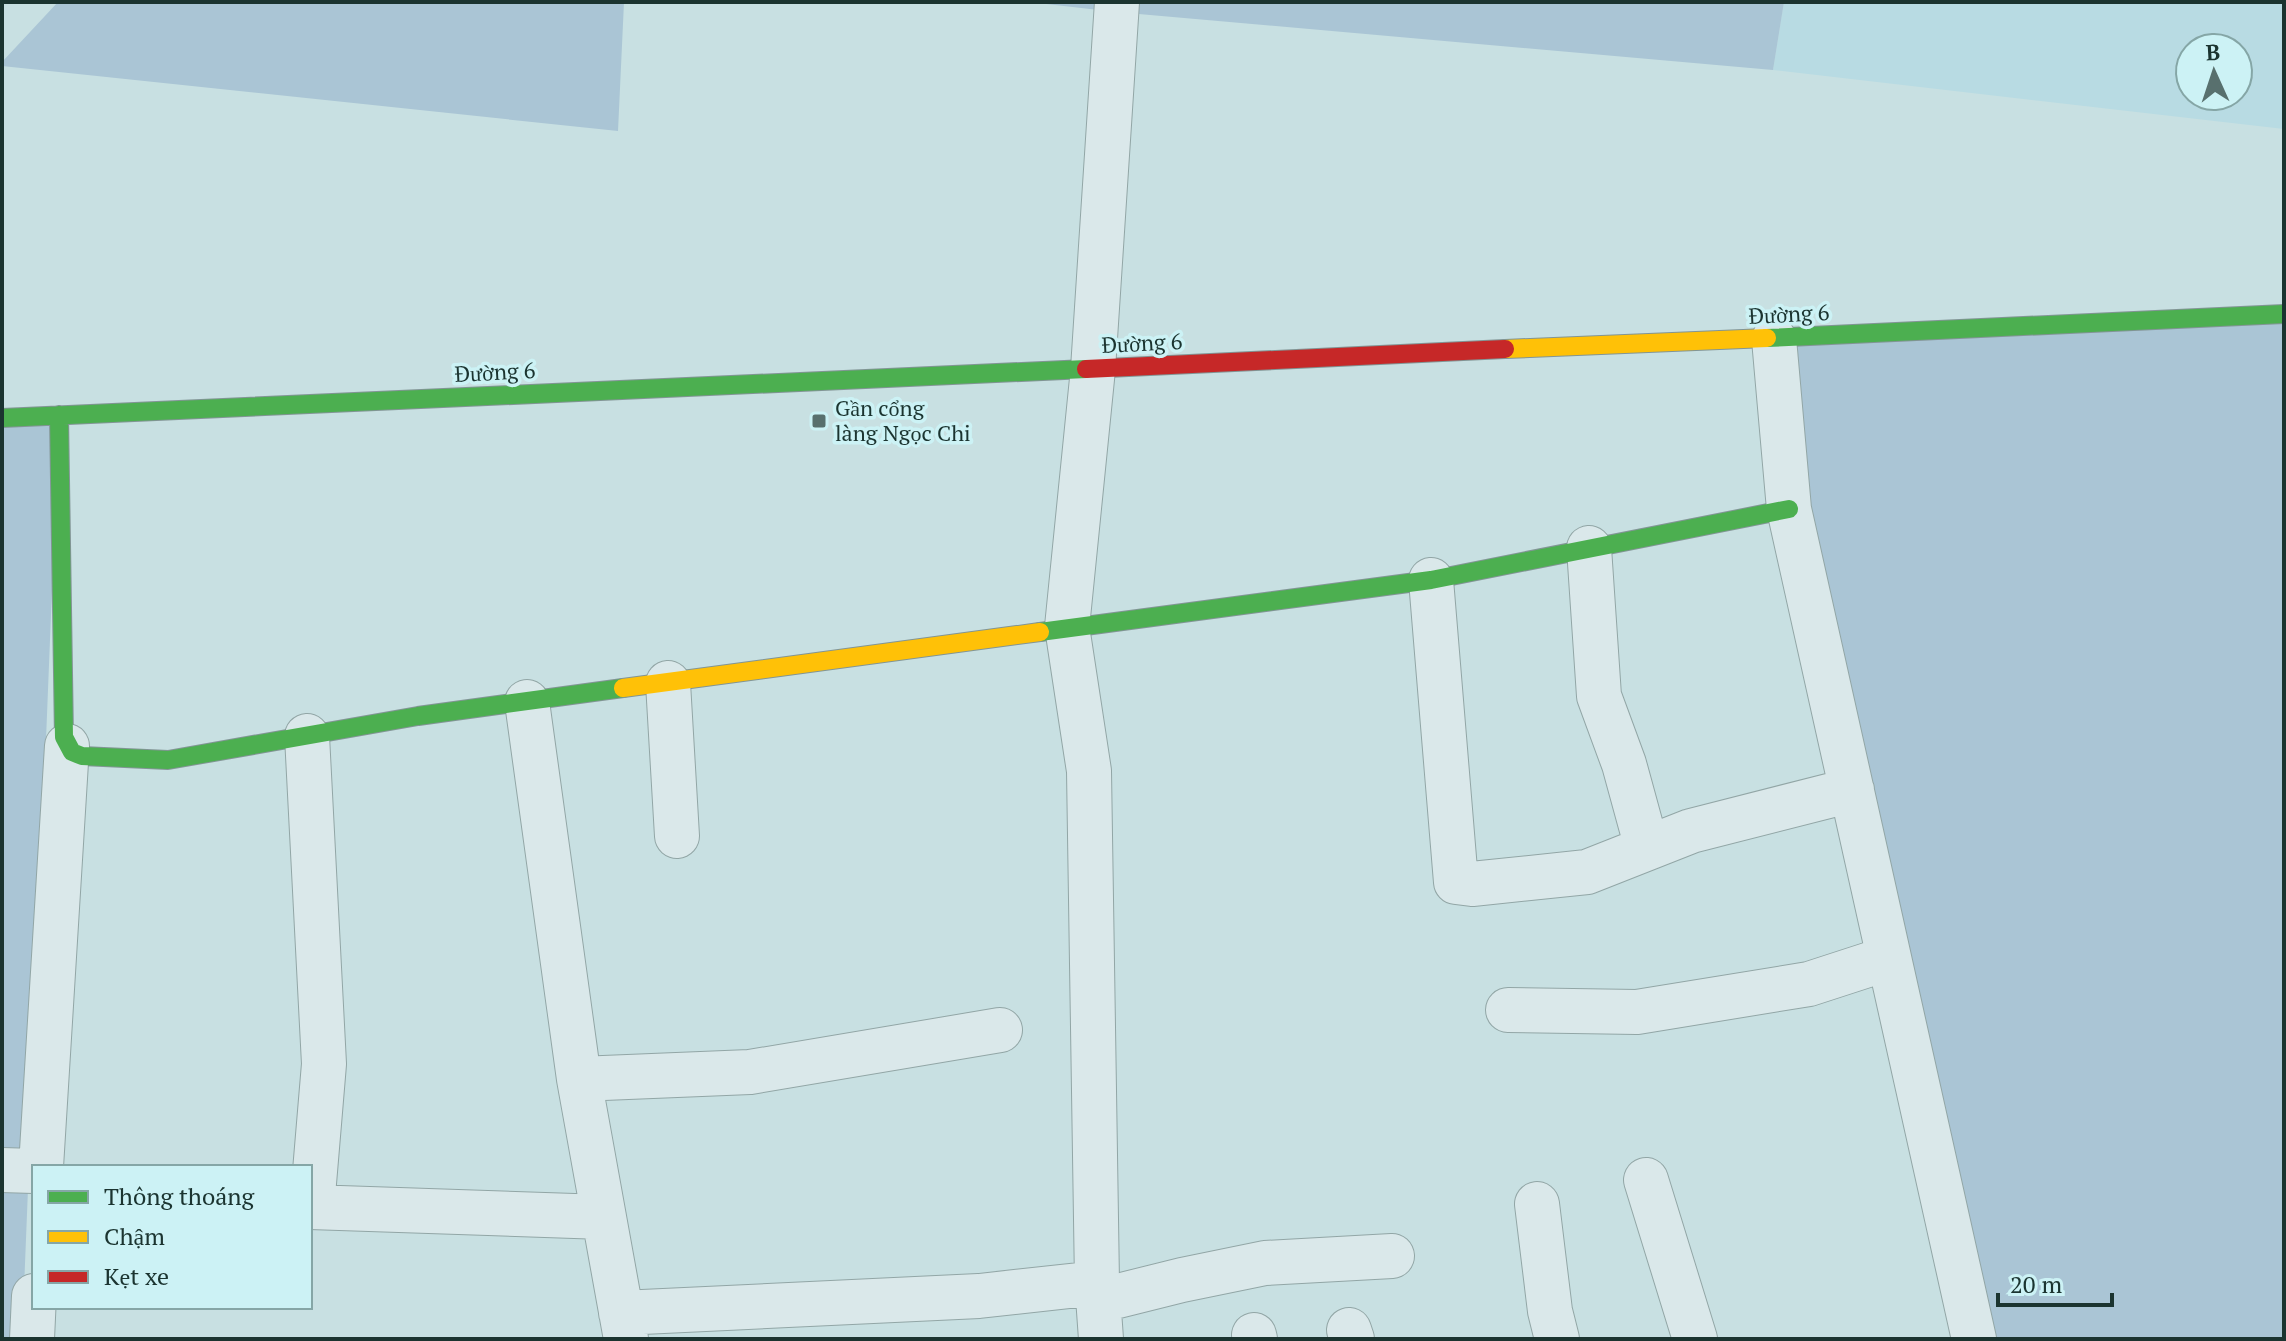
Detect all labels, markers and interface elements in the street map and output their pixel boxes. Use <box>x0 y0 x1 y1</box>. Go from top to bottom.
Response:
north arrow <box>2174 32 2254 112</box>
text: B <box>2205 37 2221 66</box>
street label: Đường 6 <box>1748 297 1830 330</box>
street label: Đường 6 <box>1101 326 1183 359</box>
street label: Đường 6 <box>454 355 536 388</box>
place label: Gần cổng làng Ngọc Chi <box>835 393 971 447</box>
marker: Gần cổng làng Ngọc Chi <box>810 412 828 430</box>
legend <box>32 1165 312 1309</box>
text: Thông thoáng <box>104 1180 255 1212</box>
text: Chậm <box>104 1220 165 1252</box>
scale bar <box>1998 1257 2112 1307</box>
text: Kẹt xe <box>104 1260 169 1292</box>
text: 20 m <box>2010 1268 2062 1300</box>

